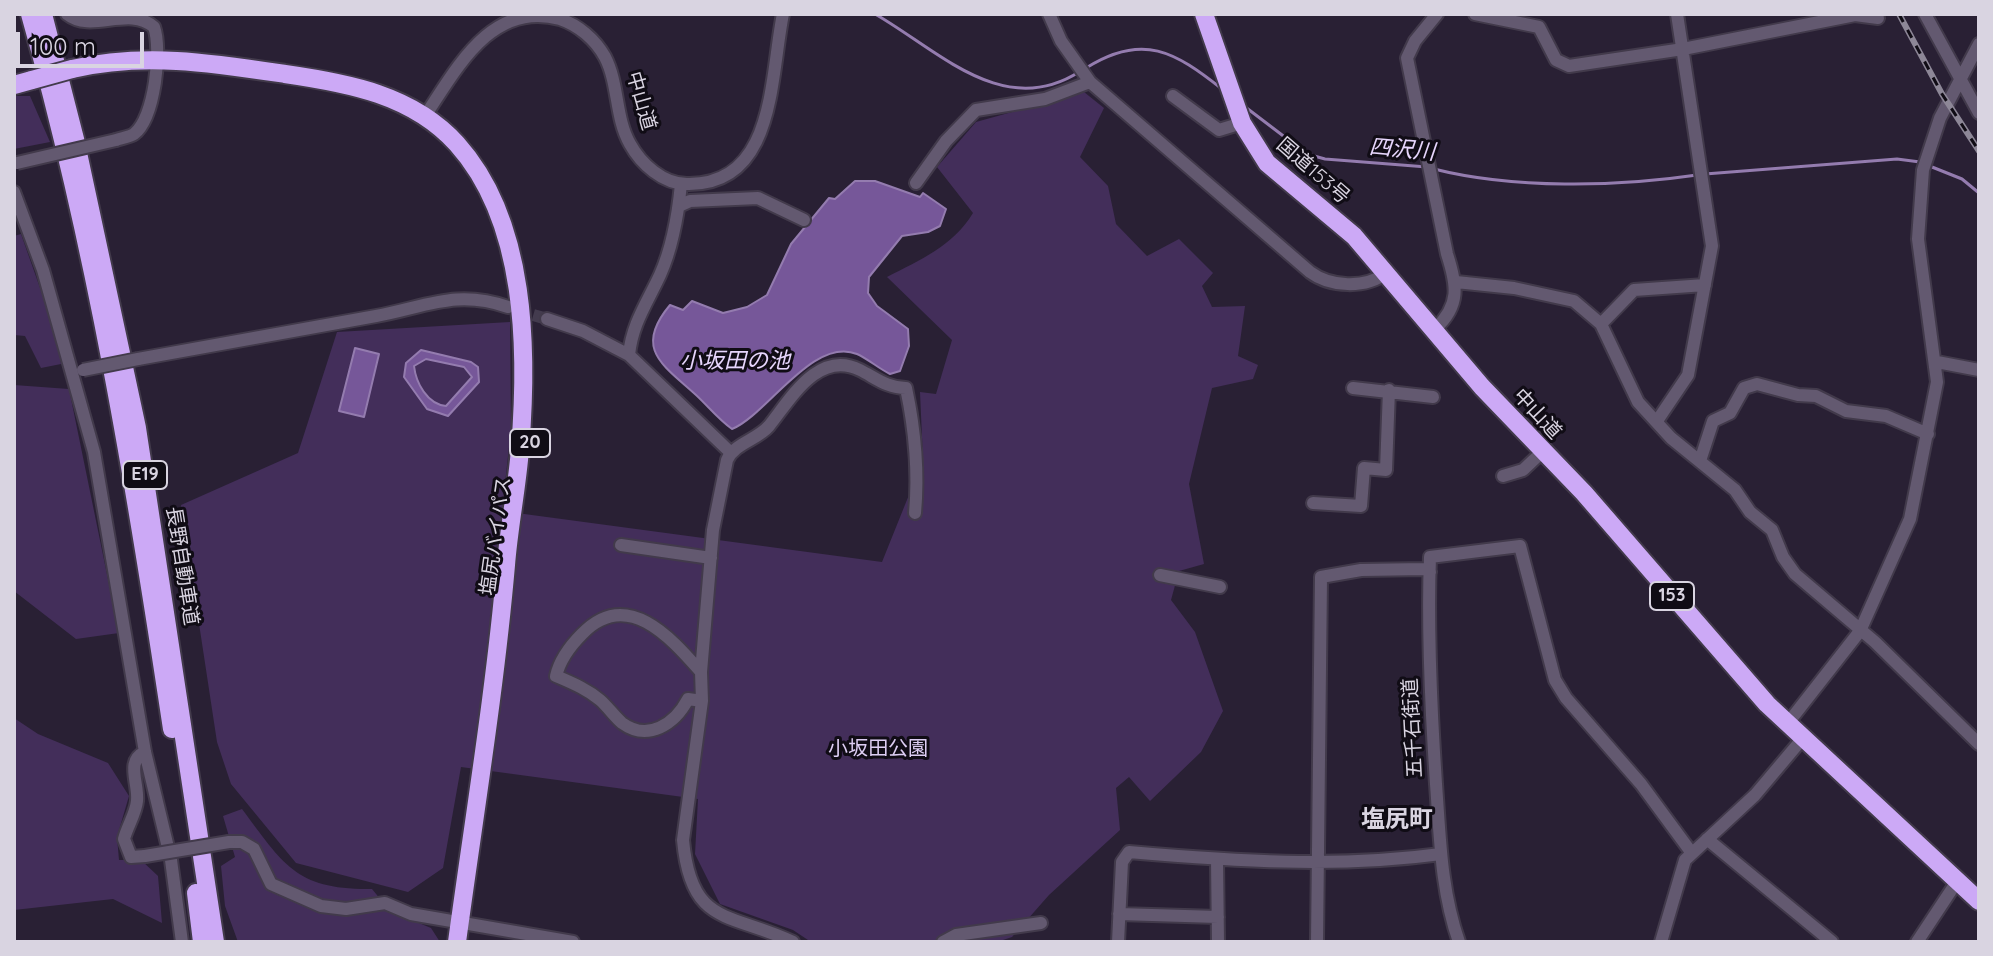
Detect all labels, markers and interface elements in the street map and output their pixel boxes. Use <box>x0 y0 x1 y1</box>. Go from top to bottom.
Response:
scale bar <box>20 16 148 66</box>
text: 100 m <box>30 31 96 61</box>
street label: 中山道 <box>621 69 661 133</box>
street label: 国道153号 <box>1272 133 1354 209</box>
water label: 四沢川 <box>1368 134 1436 166</box>
water label: 小坂田の池 <box>680 348 790 374</box>
street label: 中山道 <box>1508 384 1566 444</box>
road number: 20 <box>510 429 550 457</box>
road number: E19 <box>123 461 167 489</box>
street label: 塩尻バイパス <box>476 475 516 597</box>
street label: 長野自動車道 <box>161 505 203 627</box>
road number: 153 <box>1650 582 1694 610</box>
street label: 五千石街道 <box>1398 677 1428 779</box>
park label: 小坂田公園 <box>828 737 928 761</box>
district label: 塩尻町 <box>1361 806 1433 834</box>

